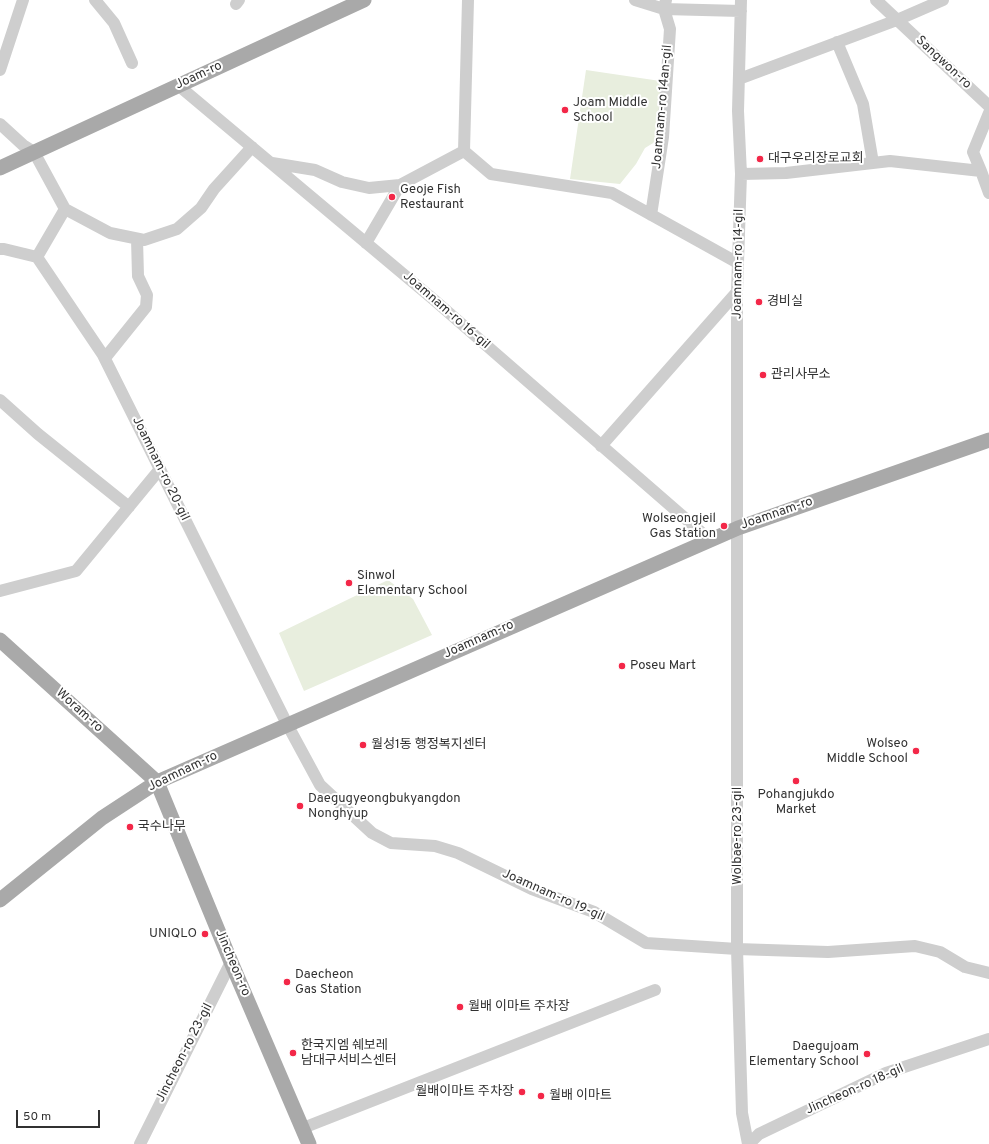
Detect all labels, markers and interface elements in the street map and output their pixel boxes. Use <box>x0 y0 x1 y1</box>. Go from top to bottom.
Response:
street label: Sangwon-ro <box>912 33 974 93</box>
street label: Joamnam-ro 14an-gil <box>650 44 676 170</box>
street label: Joam-ro <box>173 58 225 94</box>
place label: Joam Middle School <box>573 95 647 126</box>
marker: Joam Middle School <box>560 105 570 115</box>
place label: 대구우리장로교회 <box>768 151 864 167</box>
marker: 대구우리장로교회 <box>755 154 765 164</box>
place label: Geoje Fish Restaurant <box>400 182 464 213</box>
marker: Geoje Fish Restaurant <box>387 192 397 202</box>
street label: Joamnam-ro 14-gil <box>730 209 748 319</box>
street label: Joamnam-ro 16-gil <box>399 269 493 353</box>
place label: 경비실 <box>767 294 803 310</box>
marker: 경비실 <box>754 297 764 307</box>
place label: 관리사무소 <box>771 367 831 383</box>
marker: 관리사무소 <box>758 370 768 380</box>
street label: Joamnam-ro 20-gil <box>128 414 192 524</box>
street label: Joamnam-ro <box>739 494 815 534</box>
place label: Wolseongjeil Gas Station <box>642 511 716 542</box>
marker: Wolseongjeil Gas Station <box>719 521 729 531</box>
place label: Sinwol Elementary School <box>357 568 467 599</box>
marker: Sinwol Elementary School <box>344 578 354 588</box>
street label: Joamnam-ro <box>441 618 517 662</box>
place label: Poseu Mart <box>630 658 696 674</box>
marker: Poseu Mart <box>617 661 627 671</box>
street label: Woram-ro <box>52 686 106 736</box>
place label: Wolseo Middle School <box>826 736 908 767</box>
place label: 월성1동 행정복지센터 <box>371 737 487 753</box>
marker: 월성1동 행정복지센터 <box>358 740 368 750</box>
marker: Wolseo Middle School <box>911 746 921 756</box>
street label: Joamnam-ro <box>146 748 220 796</box>
marker: Pohangjukdo Market <box>791 776 801 786</box>
street label: Wolbae-ro 23-gil <box>730 787 746 885</box>
place label: Pohangjukdo Market <box>758 787 834 818</box>
place label: Daegugyeongbukyangdon Nonghyup <box>308 791 461 822</box>
marker: Daegugyeongbukyangdon Nonghyup <box>295 801 305 811</box>
place label: 국수나무 <box>138 819 186 835</box>
marker: 국수나무 <box>125 822 135 832</box>
street label: Joamnam-ro 19-gil <box>499 866 607 926</box>
place label: UNIQLO <box>149 926 197 942</box>
street label: Jincheon-ro <box>211 927 253 999</box>
marker: UNIQLO <box>200 929 210 939</box>
place label: Daecheon Gas Station <box>295 967 361 998</box>
marker: Daecheon Gas Station <box>282 977 292 987</box>
place label: 월배 이마트 주차장 <box>468 999 570 1015</box>
street label: Jincheon-ro 23-gil <box>153 1001 217 1105</box>
marker: 월배 이마트 주차장 <box>455 1002 465 1012</box>
place label: 한국지엠 쉐보레 남대구서비스센터 <box>301 1038 397 1069</box>
place label: Daegujoam Elementary School <box>749 1039 859 1070</box>
marker: 한국지엠 쉐보레 남대구서비스센터 <box>288 1048 298 1058</box>
marker: Daegujoam Elementary School <box>862 1049 872 1059</box>
street label: Jincheon-ro 18-gil <box>803 1061 907 1119</box>
place label: 월배이마트 주차장 <box>415 1084 514 1100</box>
marker: 월배이마트 주차장 <box>517 1087 527 1097</box>
place label: 월배 이마트 <box>549 1088 612 1104</box>
marker: 월배 이마트 <box>536 1091 546 1101</box>
scale bar <box>18 1102 102 1128</box>
text: 50 m <box>23 1109 51 1125</box>

